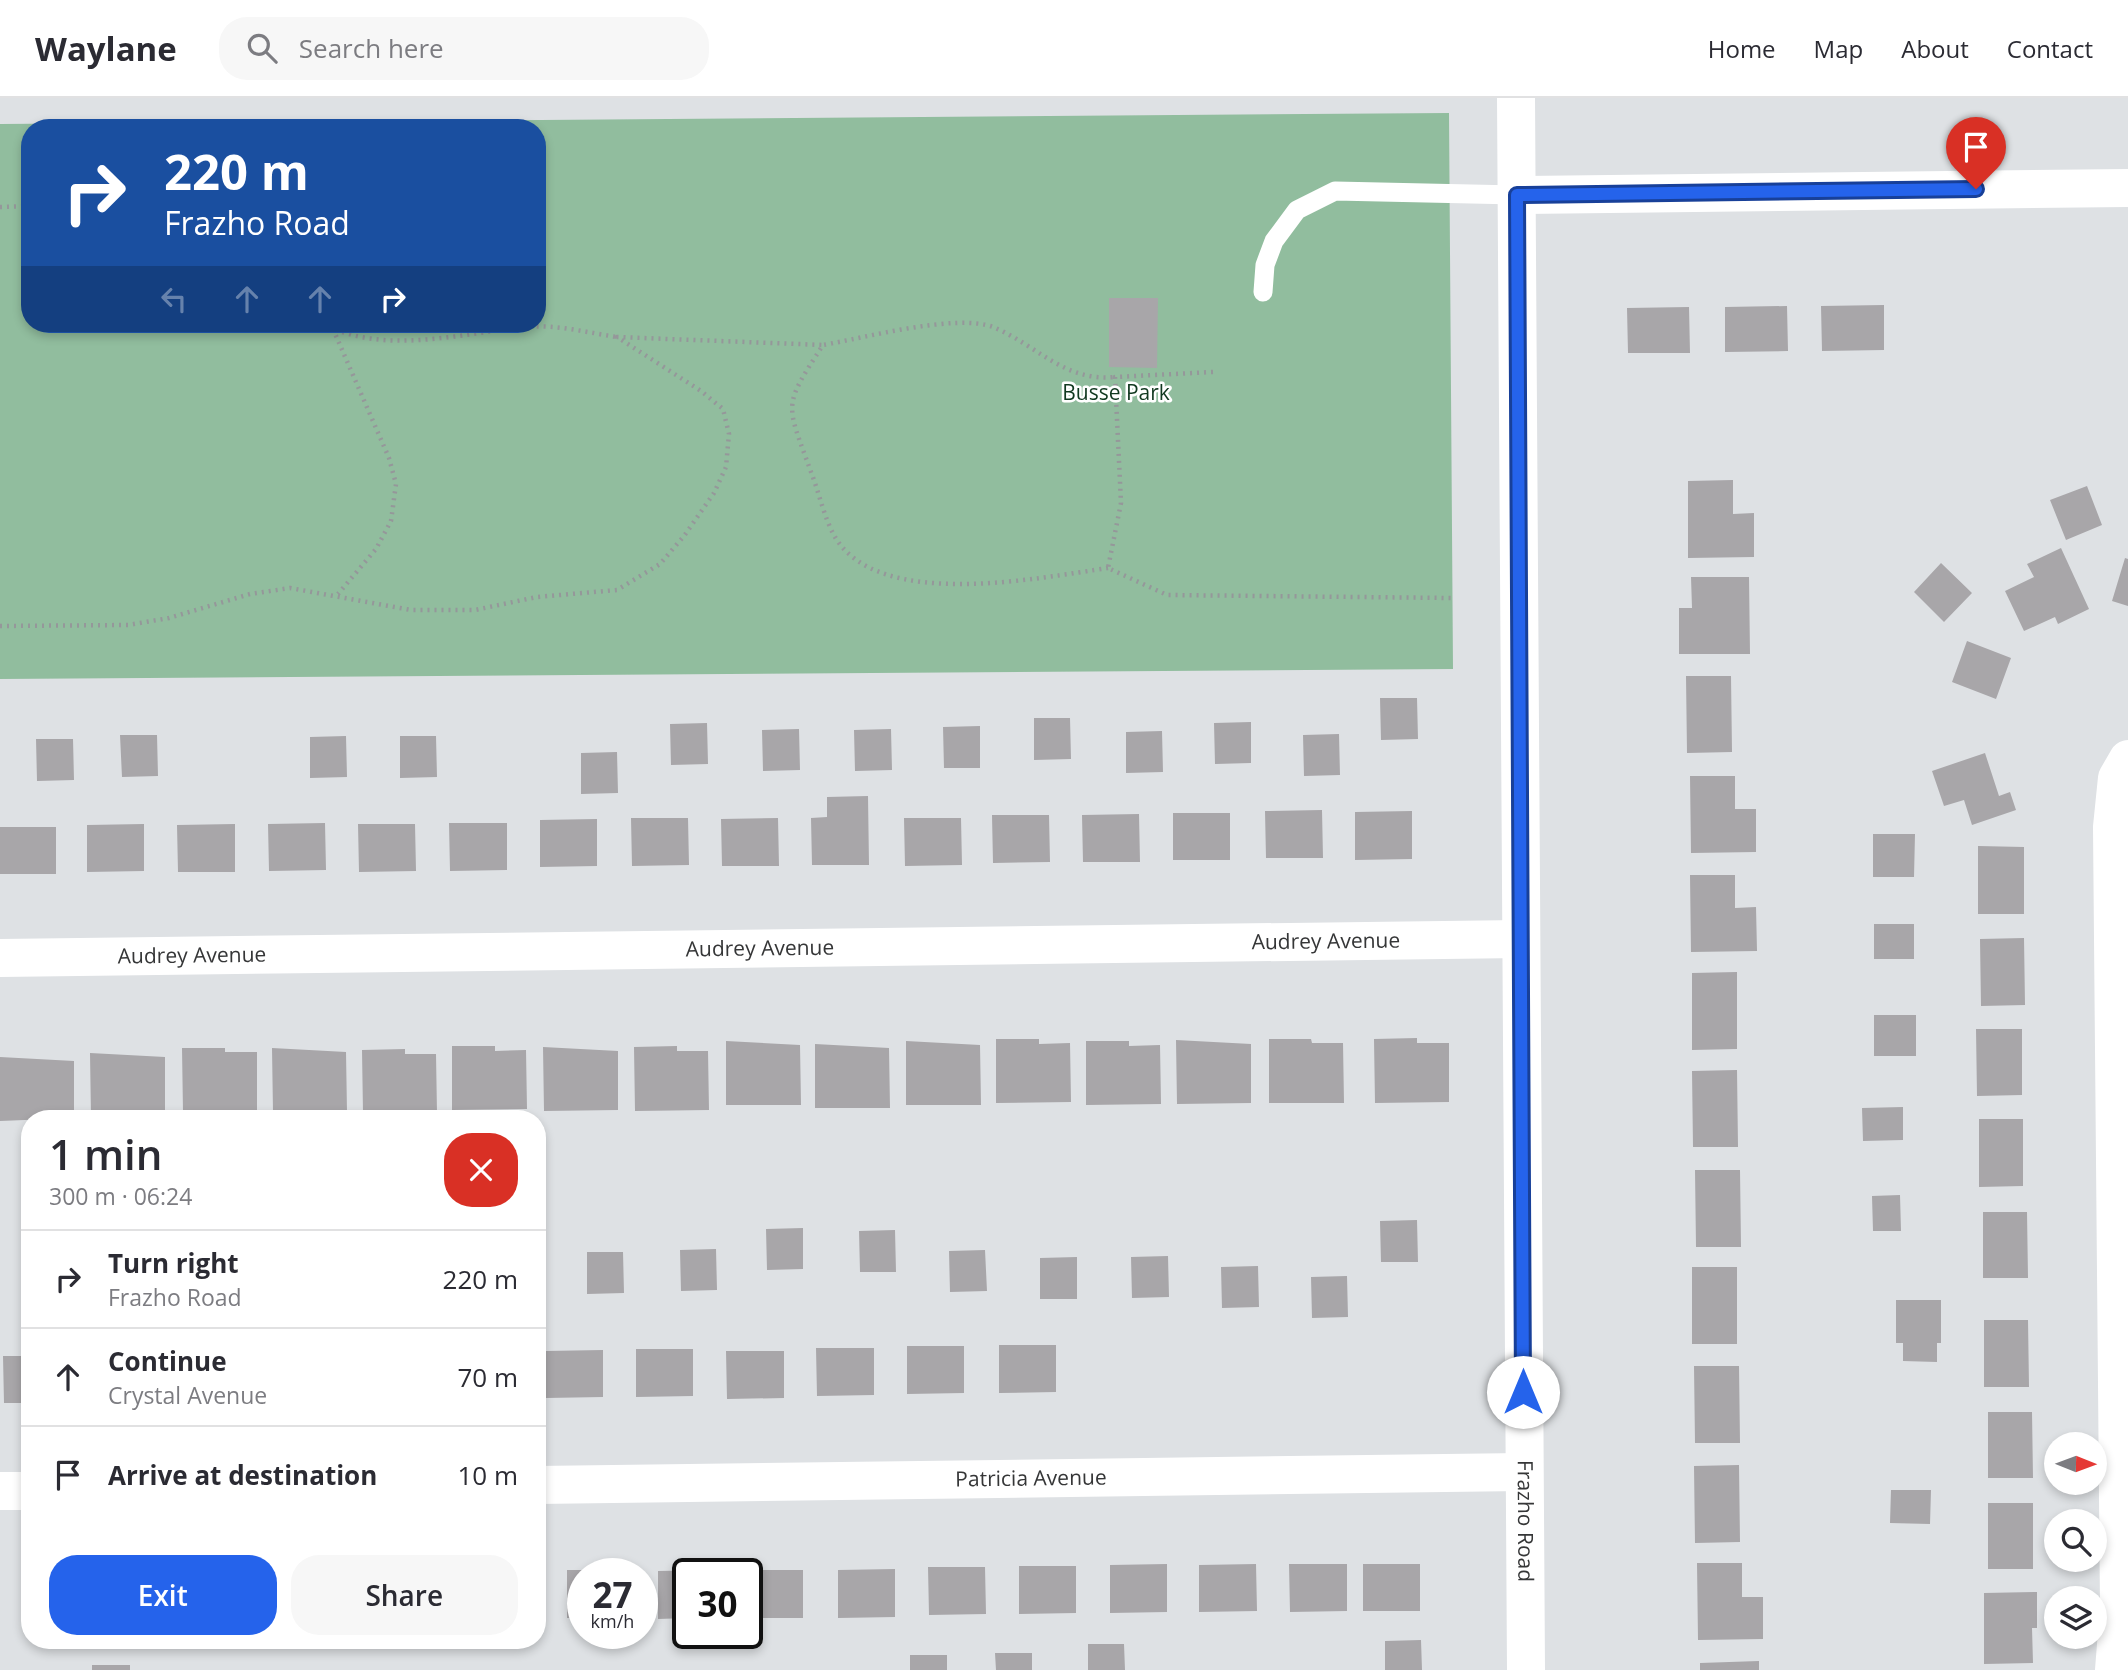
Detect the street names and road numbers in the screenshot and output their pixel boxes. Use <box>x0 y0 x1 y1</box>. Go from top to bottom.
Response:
street label: Audrey Avenue <box>1251 926 1400 955</box>
street label: Audrey Avenue <box>685 933 834 962</box>
street label: Audrey Avenue <box>118 940 266 970</box>
street label: Frazho Road <box>1512 1460 1540 1582</box>
street label: Patricia Avenue <box>955 1462 1107 1492</box>

